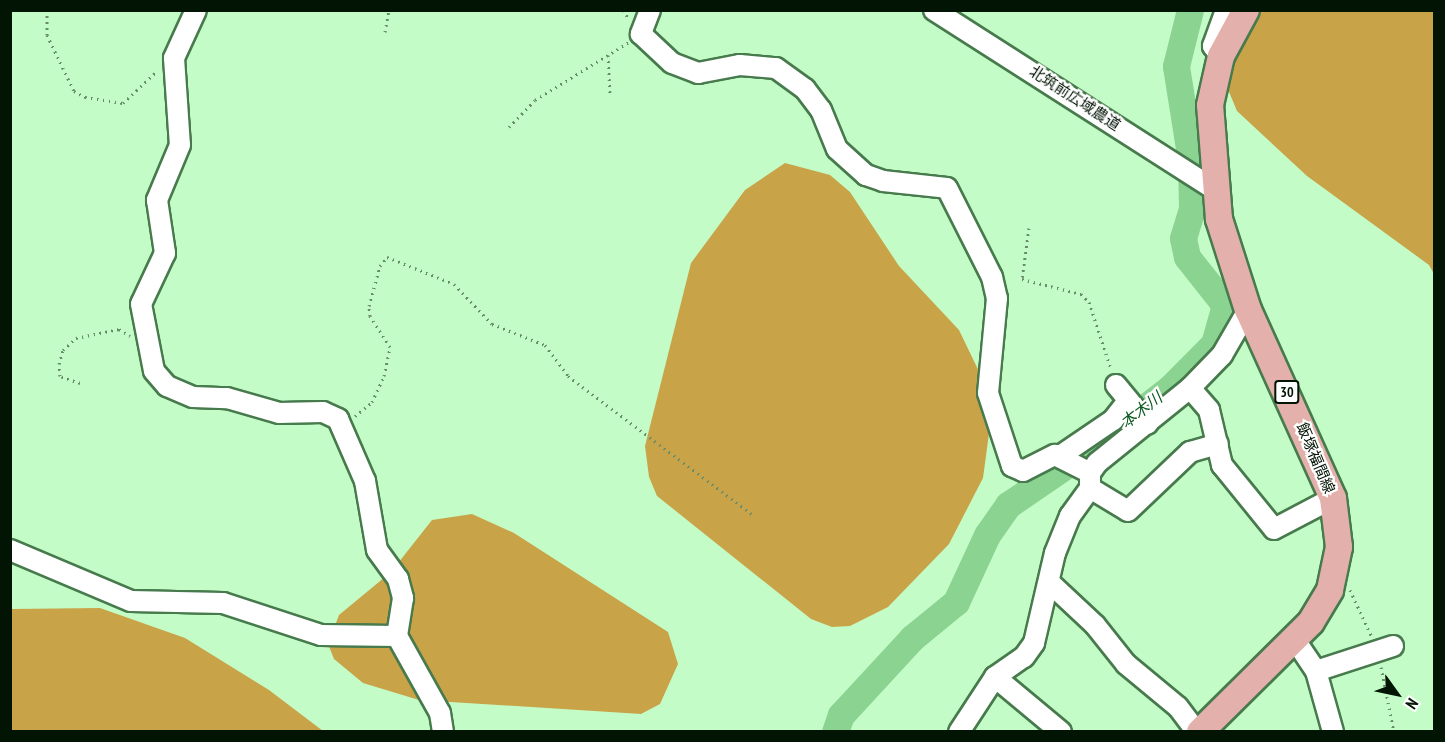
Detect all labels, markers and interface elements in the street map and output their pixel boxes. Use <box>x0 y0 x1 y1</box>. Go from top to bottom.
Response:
street label: 北筑前広域農道 <box>1026 62 1124 134</box>
road number: 30 <box>1274 381 1300 403</box>
water label: 本木川 <box>1116 388 1166 432</box>
street label: 飯塚福間線 <box>1293 420 1339 496</box>
north arrow <box>1367 664 1427 724</box>
text: N <box>1401 695 1423 713</box>

